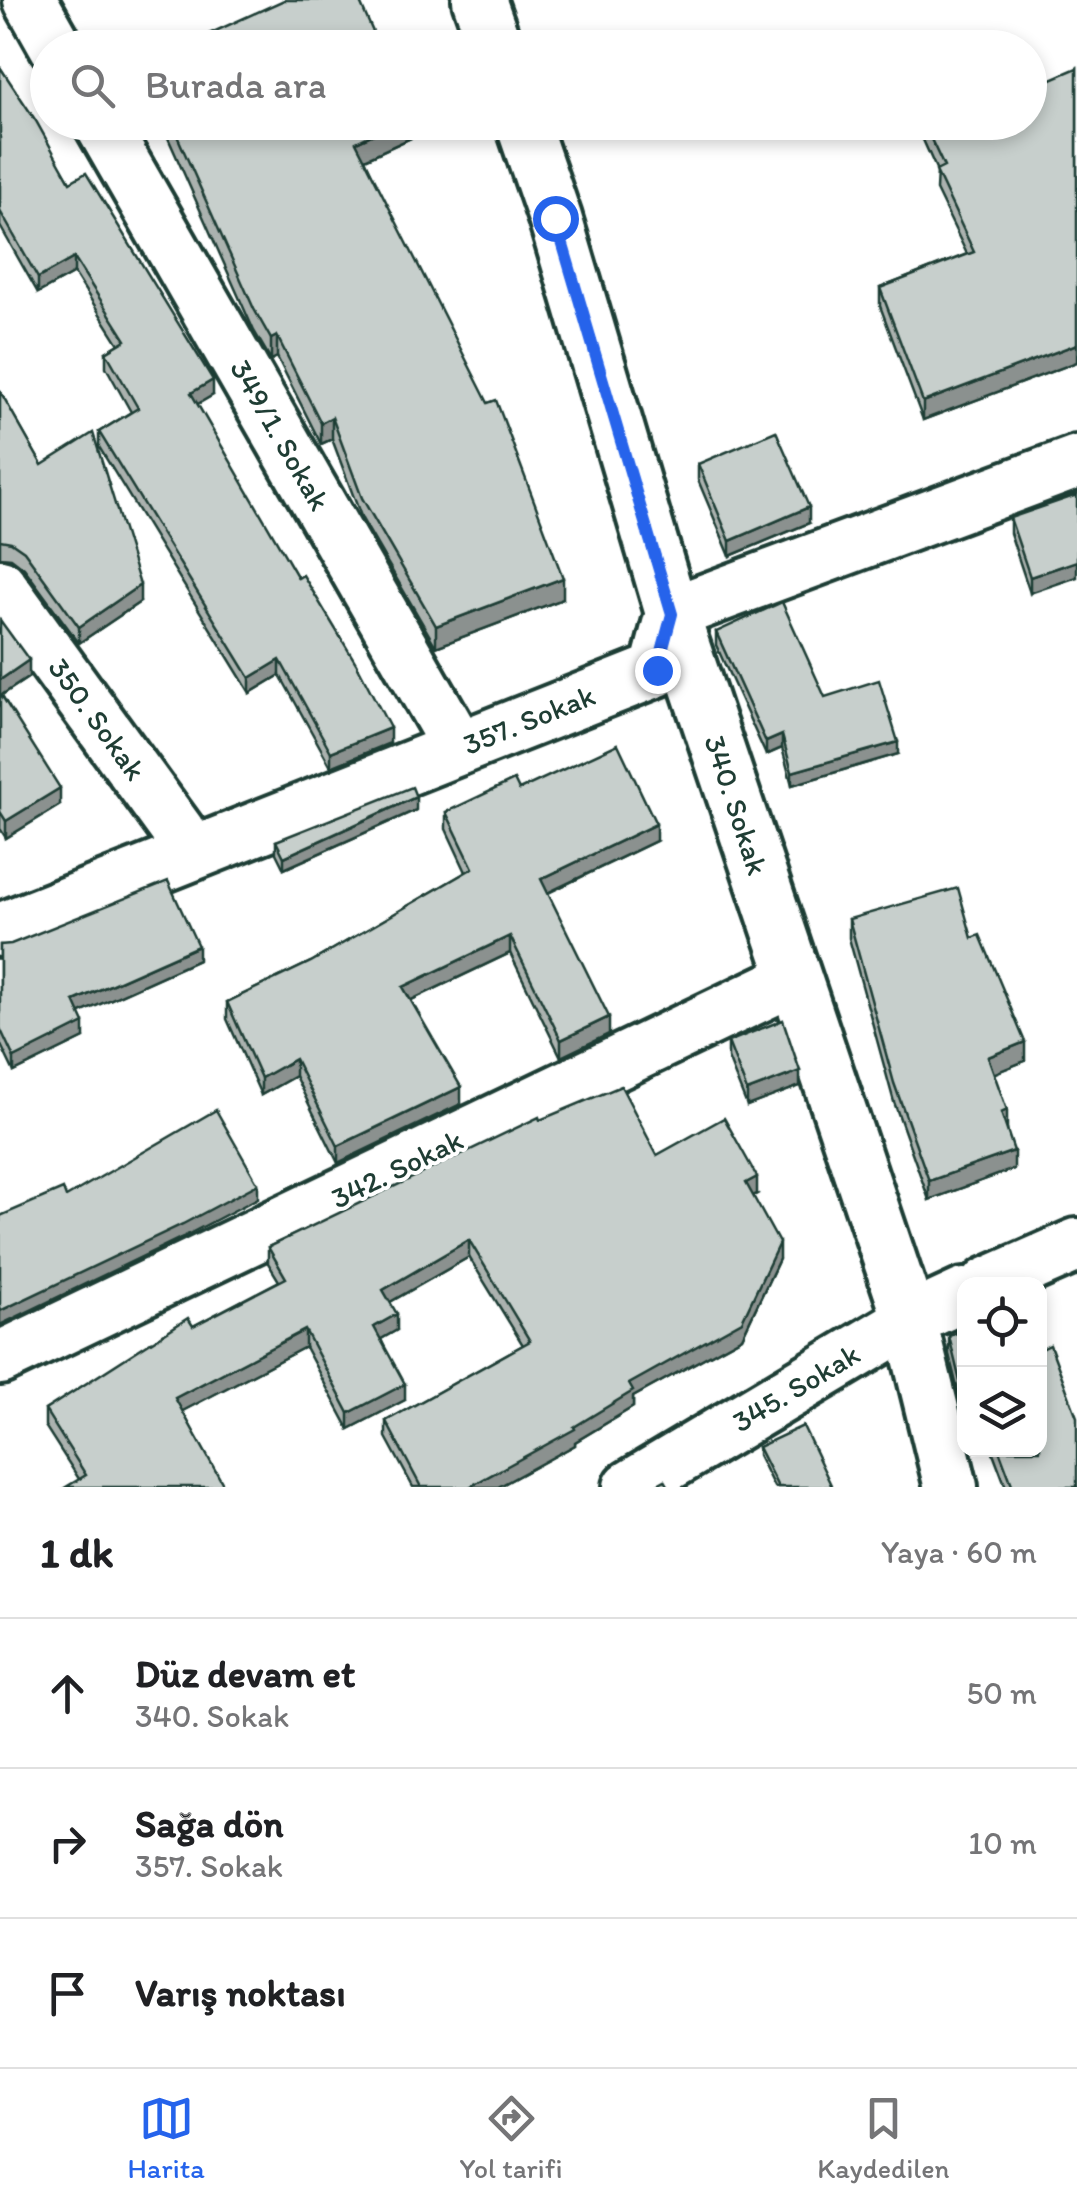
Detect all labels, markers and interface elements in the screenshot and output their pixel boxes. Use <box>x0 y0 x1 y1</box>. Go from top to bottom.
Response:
search box <box>30 30 1047 140</box>
icon: search <box>65 58 120 113</box>
text: Burada ara <box>145 62 327 108</box>
route start <box>533 196 579 242</box>
street label: 349/1. Sokak <box>222 353 339 517</box>
route end <box>635 648 681 694</box>
street label: 350. Sokak <box>41 650 154 787</box>
street label: 357. Sokak <box>457 676 600 763</box>
street label: 340. Sokak <box>697 730 776 879</box>
street label: 342. Sokak <box>325 1121 469 1216</box>
map controls <box>957 1277 1047 1457</box>
button: locate <box>957 1277 1047 1367</box>
street label: 345. Sokak <box>725 1335 866 1440</box>
button: layers <box>957 1367 1047 1457</box>
text: 1 dk <box>40 1527 114 1578</box>
text: Yaya · 60 m <box>881 1533 1037 1571</box>
text: Düz devam et <box>135 1651 355 1697</box>
icon: ahead <box>40 1666 95 1721</box>
text: 50 m <box>966 1674 1037 1712</box>
text: 340. Sokak <box>135 1697 289 1735</box>
text: Sağa dön <box>135 1801 284 1847</box>
icon: right <box>40 1816 95 1871</box>
text: 10 m <box>968 1824 1037 1862</box>
text: 357. Sokak <box>135 1847 283 1885</box>
icon: arrive <box>40 1966 95 2021</box>
text: Varış noktası <box>135 1970 346 2016</box>
tab: Harita <box>127 2091 205 2185</box>
tab: Yol tarifi <box>460 2091 562 2185</box>
tab: Kaydedilen <box>817 2091 950 2185</box>

